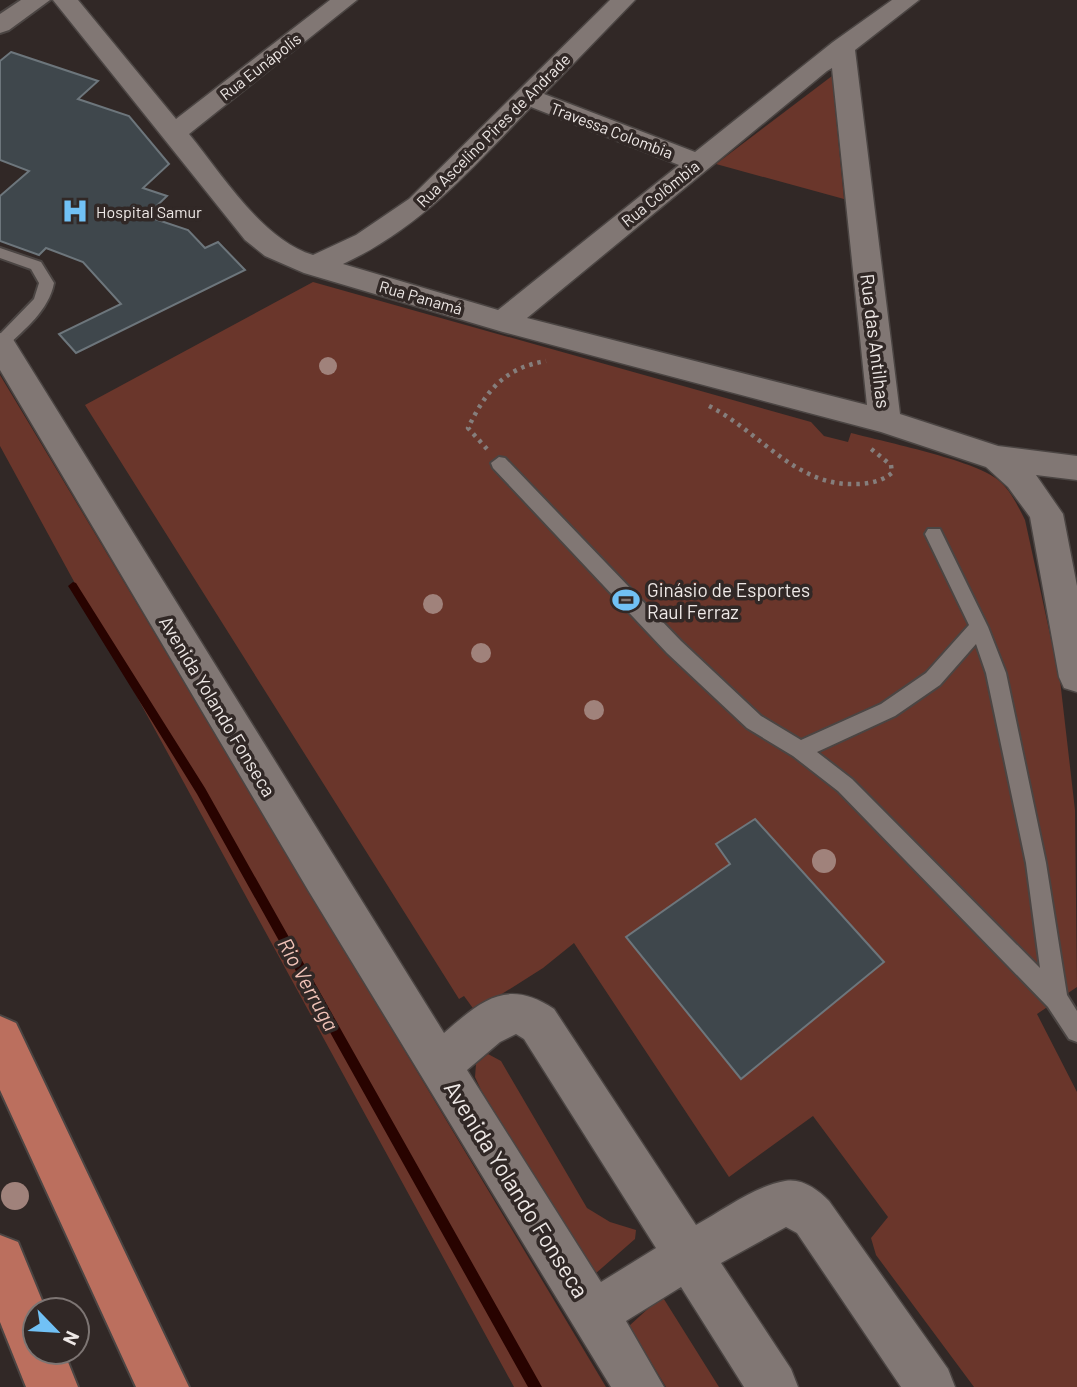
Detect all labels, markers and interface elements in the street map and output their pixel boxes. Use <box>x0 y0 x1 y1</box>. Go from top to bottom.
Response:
street label: Rua Eunápolis <box>216 28 304 104</box>
street label: Rua Ascelino Pires de Andrade <box>412 49 574 211</box>
street label: Travessa Colombia <box>548 98 676 162</box>
street label: Rua Colômbia <box>617 156 703 230</box>
hospital icon: Hospital Samur <box>60 196 90 226</box>
place label: Hospital Samur <box>96 202 202 221</box>
street label: Rua das Antilhas <box>856 272 896 410</box>
street label: Rua Panamá <box>377 276 465 318</box>
place label: Ginásio de Esportes Raul Ferraz <box>647 578 810 623</box>
sports icon: Ginásio de Esportes Raul Ferraz <box>611 585 641 615</box>
street label: Avenida Yolando Fonseca <box>155 611 281 801</box>
water label: Rio Verruga <box>273 933 345 1035</box>
street label: Avenida Yolando Fonseca <box>439 1075 595 1303</box>
north arrow <box>21 1296 91 1366</box>
text: N <box>59 1328 85 1349</box>

